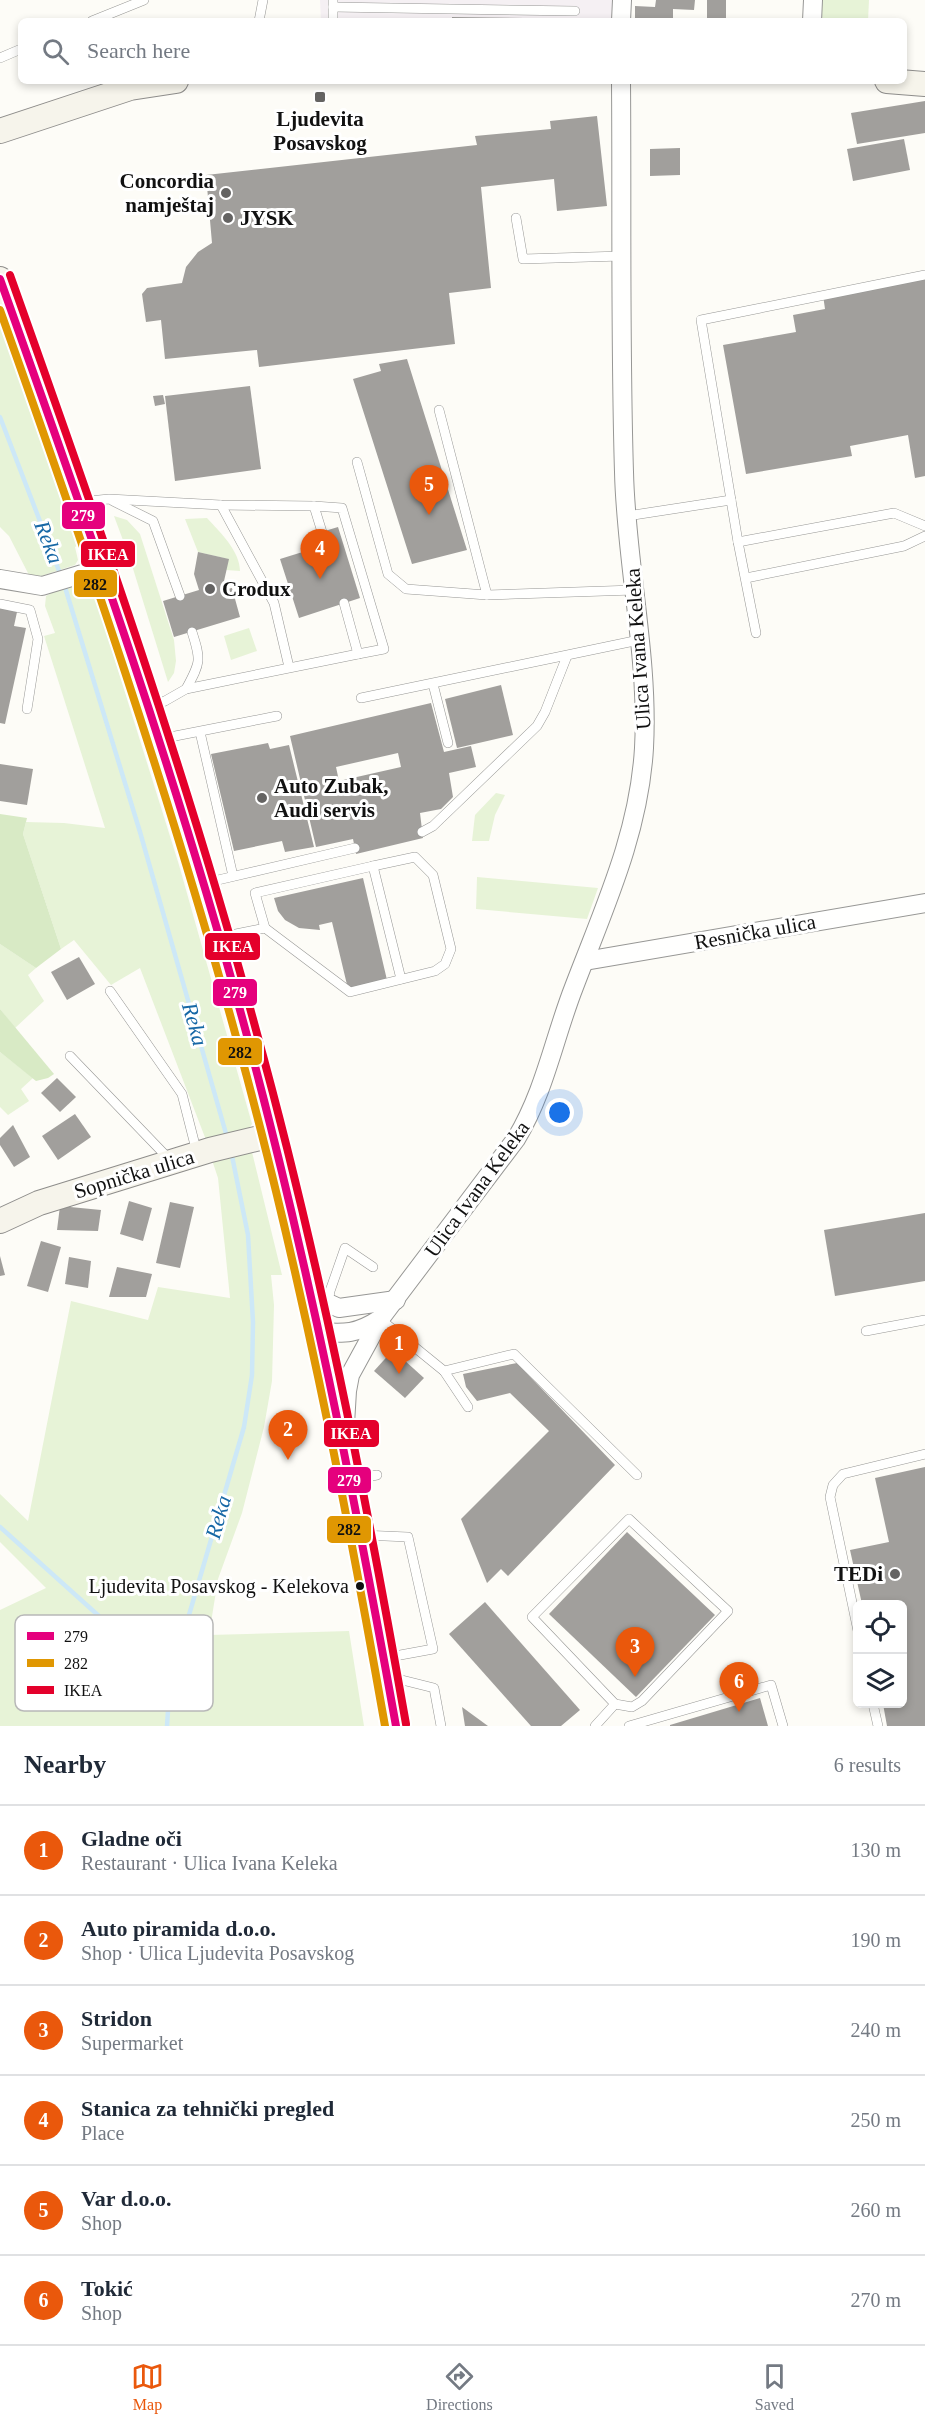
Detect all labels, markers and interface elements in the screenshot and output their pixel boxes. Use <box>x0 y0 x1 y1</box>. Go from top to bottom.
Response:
search box <box>18 18 907 84</box>
icon: search <box>39 35 72 68</box>
text: Search here <box>87 38 190 63</box>
marker: Ljudevita Posavskog <box>313 90 327 104</box>
place label: Ljudevita Posavskog <box>273 107 367 155</box>
place label: Concordia namještaj <box>120 169 215 217</box>
marker: Concordia namještaj <box>219 186 233 200</box>
place label: JYSK <box>240 206 294 230</box>
marker: JYSK <box>221 211 235 225</box>
pin: 5 <box>410 466 448 515</box>
line badge: 279 <box>61 501 106 530</box>
text: 279 <box>71 507 95 524</box>
water label: Reka <box>29 516 69 567</box>
pin: 4 <box>300 530 340 579</box>
line badge: IKEA <box>80 540 136 568</box>
text: IKEA <box>88 546 129 563</box>
street label: Ulica Ivana Keleka <box>620 567 656 731</box>
line badge: 282 <box>73 569 118 598</box>
text: 282 <box>83 576 107 593</box>
place label: Crodux <box>222 577 291 601</box>
marker: Crodux <box>203 582 217 596</box>
place label: Auto Zubak, Audi servis <box>274 774 388 822</box>
marker: Auto Zubak, Audi servis <box>255 791 269 805</box>
street label: Resnička ulica <box>692 909 818 955</box>
line badge: IKEA <box>204 932 261 961</box>
text: IKEA <box>213 938 254 955</box>
line badge: 279 <box>212 978 258 1007</box>
text: 279 <box>223 984 247 1001</box>
water label: Reka <box>177 998 213 1049</box>
line badge: 282 <box>217 1037 263 1066</box>
text: 282 <box>228 1044 252 1061</box>
your location <box>545 1098 574 1127</box>
street label: Ulica Ivana Keleka <box>420 1116 535 1262</box>
street label: Sopnička ulica <box>71 1144 198 1204</box>
pin: 1 <box>380 1324 418 1374</box>
pin: 2 <box>268 1410 308 1460</box>
line badge: IKEA <box>323 1419 380 1448</box>
text: IKEA <box>331 1425 372 1442</box>
line badge: 279 <box>327 1466 372 1494</box>
text: 279 <box>337 1472 361 1489</box>
water label: Reka <box>200 1492 236 1543</box>
line badge: 282 <box>326 1515 372 1544</box>
text: 282 <box>337 1521 361 1538</box>
place label: TEDi <box>834 1562 883 1586</box>
marker: TEDi <box>888 1567 902 1581</box>
place label: Ljudevita Posavskog - Kelekova <box>89 1575 349 1598</box>
marker: Ljudevita Posavskog - Kelekova <box>354 1580 366 1592</box>
map controls <box>853 1600 907 1708</box>
button: locate <box>853 1600 907 1654</box>
legend <box>15 1615 213 1711</box>
text: 279 <box>64 1628 88 1645</box>
pin: 3 <box>616 1628 654 1677</box>
button: layers <box>853 1654 907 1708</box>
text: 282 <box>64 1655 88 1672</box>
pin: 6 <box>720 1662 758 1712</box>
text: IKEA <box>64 1682 103 1699</box>
text: Nearby <box>24 1750 106 1779</box>
text: 6 results <box>834 1754 901 1776</box>
text: Gladne oči <box>81 1826 182 1851</box>
text: 1 <box>39 1839 49 1861</box>
text: 130 m <box>850 1839 901 1861</box>
text: Restaurant · Ulica Ivana Keleka <box>81 1852 338 1874</box>
text: Auto piramida d.o.o. <box>81 1916 276 1941</box>
text: 2 <box>39 1929 49 1951</box>
text: 190 m <box>850 1929 901 1951</box>
text: Shop · Ulica Ljudevita Posavskog <box>81 1942 354 1964</box>
text: Stridon <box>81 2006 152 2031</box>
text: 3 <box>39 2019 49 2041</box>
text: 240 m <box>850 2019 901 2041</box>
text: Supermarket <box>81 2032 183 2054</box>
text: Stanica za tehnički pregled <box>81 2096 334 2121</box>
text: 4 <box>39 2109 49 2131</box>
text: 250 m <box>850 2109 901 2131</box>
text: Place <box>81 2122 124 2144</box>
text: Var d.o.o. <box>81 2186 171 2211</box>
text: 5 <box>39 2199 49 2221</box>
text: 260 m <box>850 2199 901 2221</box>
text: Shop <box>81 2212 122 2234</box>
text: Tokić <box>81 2276 133 2301</box>
text: 6 <box>39 2289 49 2311</box>
text: 270 m <box>850 2289 901 2311</box>
text: Shop <box>81 2302 122 2324</box>
tab: Map <box>131 2360 164 2414</box>
tab: Directions <box>426 2360 493 2414</box>
tab: Saved <box>755 2360 794 2414</box>

